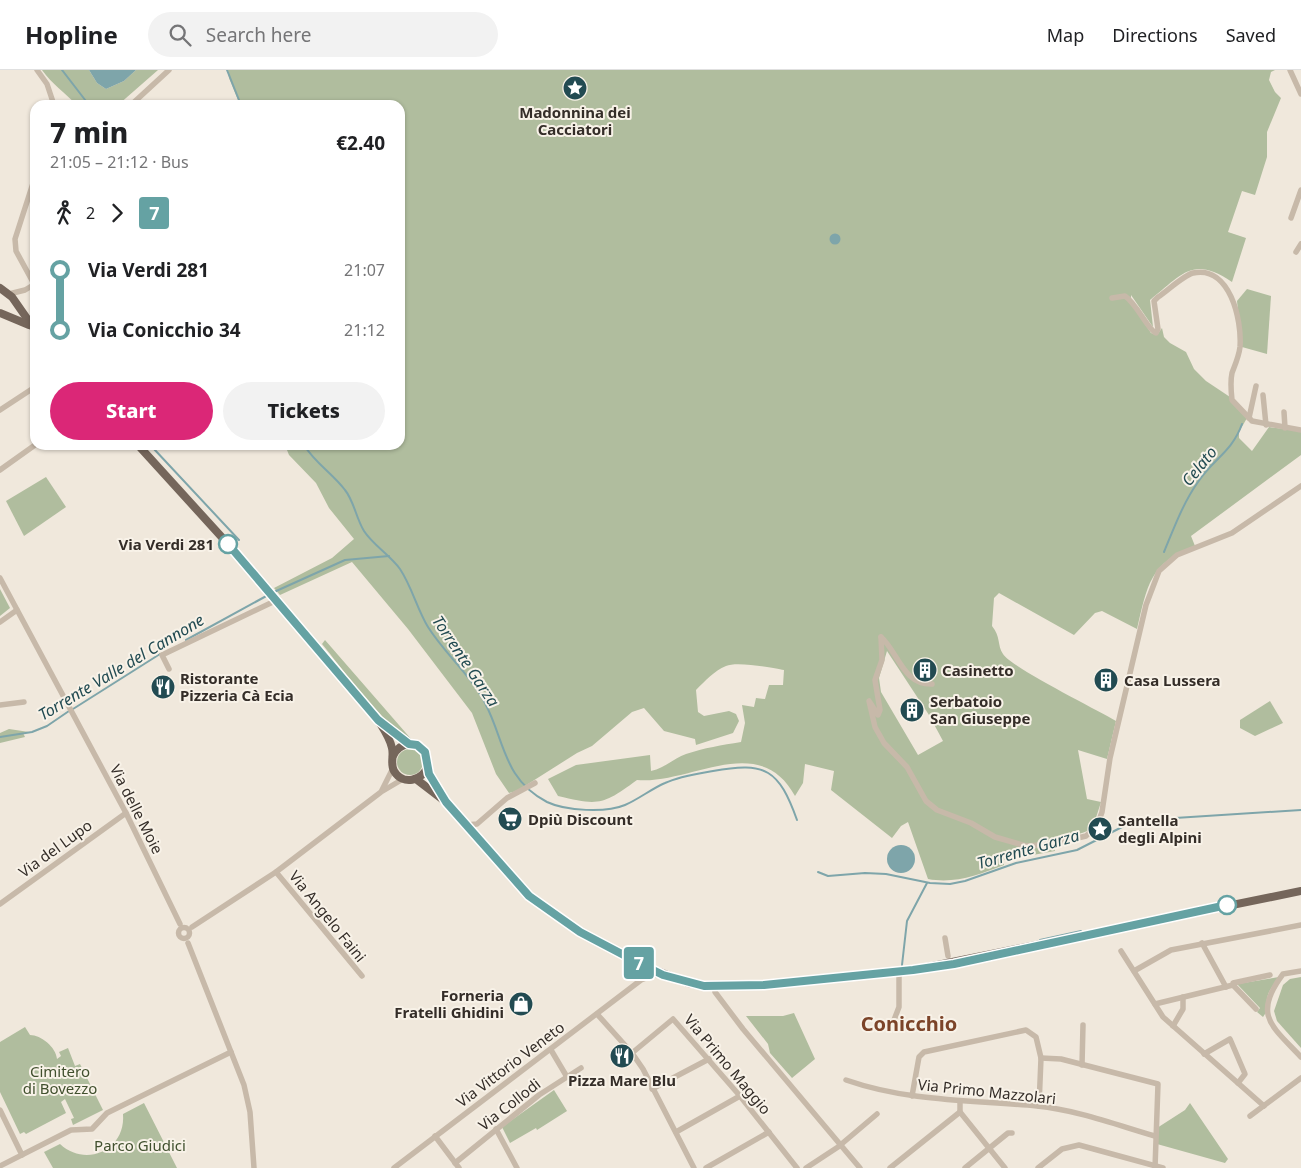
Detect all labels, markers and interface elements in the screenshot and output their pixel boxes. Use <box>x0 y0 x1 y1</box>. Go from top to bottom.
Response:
search box <box>148 12 498 57</box>
text: Hopline <box>25 18 118 51</box>
icon: search <box>166 21 194 49</box>
text: Search here <box>206 22 312 48</box>
text: Map <box>1047 23 1084 47</box>
text: Directions <box>1112 23 1198 47</box>
text: Saved <box>1226 23 1276 47</box>
place icon: Madonnina dei Cacciatori <box>562 75 588 101</box>
place label: Madonnina dei Cacciatori <box>519 102 631 139</box>
text: 7 min <box>50 113 128 151</box>
text: €2.40 <box>336 130 385 156</box>
text: 21:05 – 21:12 · Bus <box>50 151 189 173</box>
icon: walk <box>50 199 78 227</box>
icon: forward <box>103 199 131 227</box>
text: 7 <box>149 201 159 225</box>
text: 2 <box>86 202 95 224</box>
text: Via Verdi 281 <box>88 257 209 283</box>
text: 21:07 <box>344 259 385 281</box>
text: Via Conicchio 34 <box>88 317 241 343</box>
text: 21:12 <box>344 319 385 341</box>
button: Start <box>50 382 213 440</box>
button: Tickets <box>223 382 385 440</box>
water label: Celato <box>1176 442 1222 490</box>
place label: Via Verdi 281 <box>118 534 214 554</box>
marker: Via Verdi 281 <box>218 534 238 554</box>
water label: Torrente Valle del Cannone <box>34 609 208 725</box>
water label: Torrente Garza <box>427 611 505 711</box>
building icon: Casinetto <box>912 657 938 683</box>
place label: Casinetto <box>942 660 1014 680</box>
building icon: Casa Lussera <box>1093 667 1119 693</box>
place label: Ristorante Pizzeria Cà Ecia <box>180 668 294 705</box>
place label: Casa Lussera <box>1124 670 1221 690</box>
restaurant icon: Ristorante Pizzeria Cà Ecia <box>150 674 176 700</box>
place label: Serbatoio San Giuseppe <box>930 691 1030 728</box>
building icon: Serbatoio San Giuseppe <box>899 697 925 723</box>
street label: Via delle Moie <box>106 761 168 857</box>
supermarket icon: Dpiù Discount <box>497 806 523 832</box>
place label: Dpiù Discount <box>528 809 633 829</box>
place label: Santella degli Alpini <box>1118 810 1202 847</box>
street label: Via del Lupo <box>14 815 96 881</box>
place icon: Santella degli Alpini <box>1087 816 1113 842</box>
water label: Torrente Garza <box>974 824 1082 874</box>
street label: Via Angelo Faini <box>285 866 371 966</box>
unlabelled marker <box>1217 895 1237 915</box>
line badge: 7 <box>623 947 655 979</box>
text: 7 <box>634 951 644 975</box>
place label: Forneria Fratelli Ghidini <box>394 985 504 1022</box>
shop icon: Forneria Fratelli Ghidini <box>508 991 534 1017</box>
street label: Via Primo Maggio <box>680 1010 776 1118</box>
district label: Conicchio <box>861 1010 957 1037</box>
street label: Via Vittorio Veneto <box>452 1017 568 1111</box>
restaurant icon: Pizza Mare Blu <box>609 1043 635 1069</box>
park label: Cimitero di Bovezzo <box>23 1061 97 1098</box>
place label: Pizza Mare Blu <box>568 1070 676 1090</box>
street label: Via Collodi <box>474 1073 544 1135</box>
street label: Via Primo Mazzolari <box>917 1074 1057 1108</box>
park label: Parco Giudici <box>94 1135 186 1155</box>

